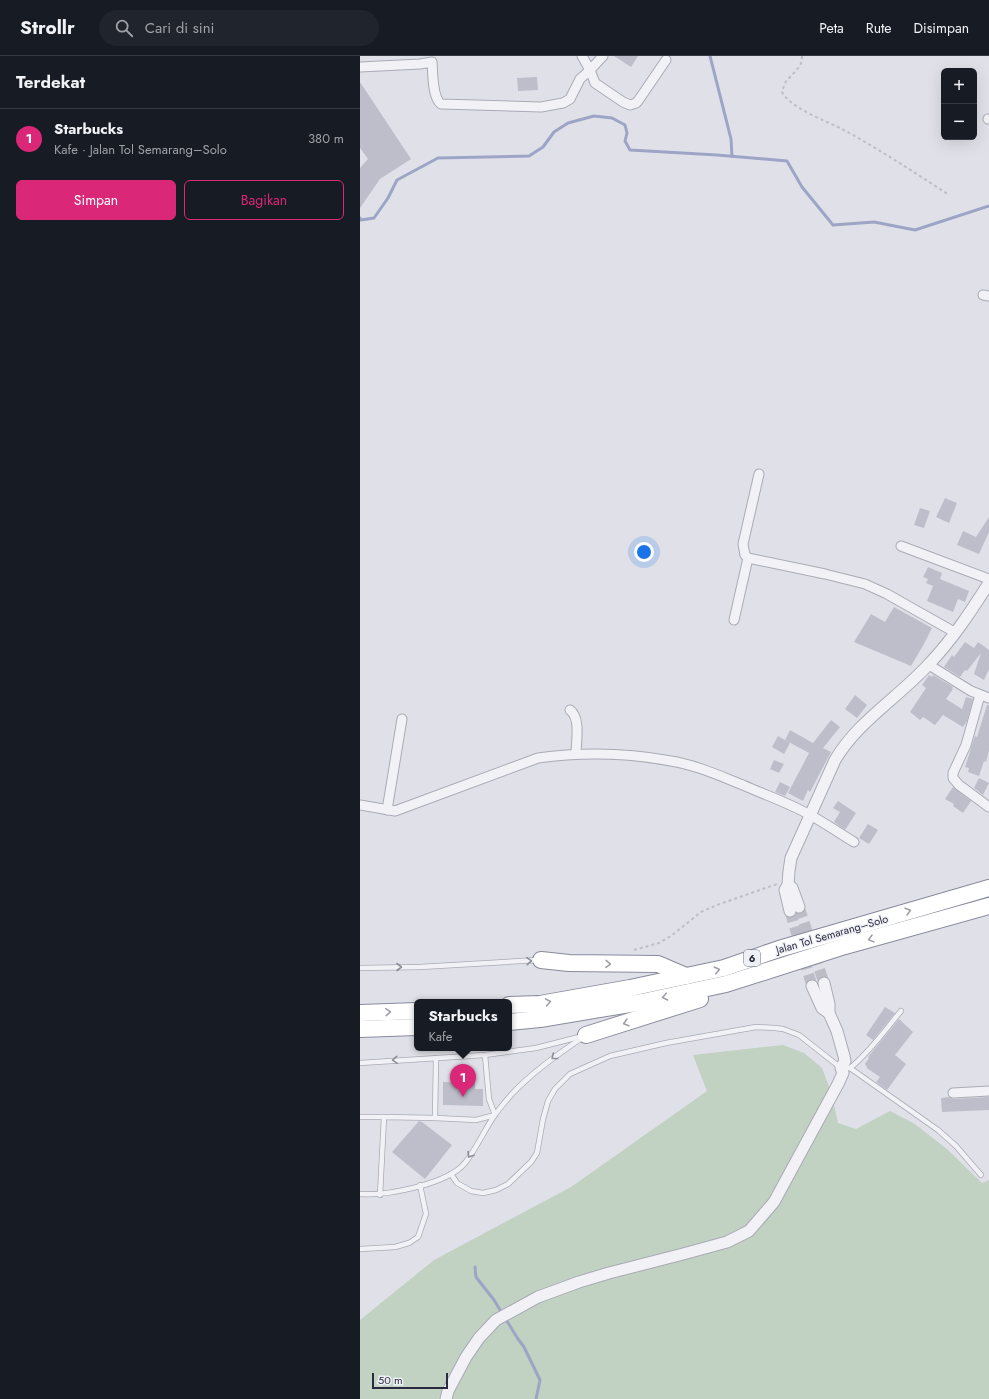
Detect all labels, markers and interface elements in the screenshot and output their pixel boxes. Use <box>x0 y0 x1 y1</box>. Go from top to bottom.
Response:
search box <box>99 10 379 46</box>
text: Strollr <box>20 14 75 41</box>
icon: search <box>113 17 135 39</box>
text: Cari di sini <box>145 17 214 39</box>
text: Peta <box>819 18 844 38</box>
text: Rute <box>866 18 892 38</box>
text: Disimpan <box>914 18 969 38</box>
map controls <box>941 68 977 140</box>
button: + <box>941 68 977 104</box>
text: Terdekat <box>16 70 85 94</box>
button: − <box>941 104 977 140</box>
text: Starbucks <box>54 118 123 140</box>
text: 1 <box>26 129 32 148</box>
text: 380 m <box>308 129 344 148</box>
text: Kafe · Jalan Tol Semarang–Solo <box>54 140 227 159</box>
button: Simpan <box>16 180 176 220</box>
button: Bagikan <box>184 180 344 220</box>
your location <box>634 542 654 562</box>
one-way arrow <box>904 907 911 916</box>
street label: Jalan Tol Semarang–Solo <box>772 910 890 958</box>
one-way arrow <box>867 935 874 943</box>
road number: 6 <box>744 950 760 966</box>
one-way arrow <box>526 956 532 965</box>
one-way arrow <box>605 960 611 968</box>
one-way arrow <box>396 963 402 971</box>
one-way arrow <box>714 966 720 974</box>
one-way arrow <box>662 993 668 1001</box>
one-way arrow <box>545 998 551 1007</box>
popup <box>414 999 512 1051</box>
text: Starbucks <box>428 1005 498 1027</box>
one-way arrow <box>386 1008 392 1016</box>
one-way arrow <box>622 1018 629 1027</box>
text: Kafe <box>428 1027 452 1046</box>
one-way arrow <box>551 1053 559 1060</box>
one-way arrow <box>392 1056 398 1065</box>
pin: 1 <box>450 1064 476 1097</box>
one-way arrow <box>467 1151 475 1158</box>
scale bar <box>372 1371 448 1390</box>
text: 50 m <box>378 1372 403 1388</box>

